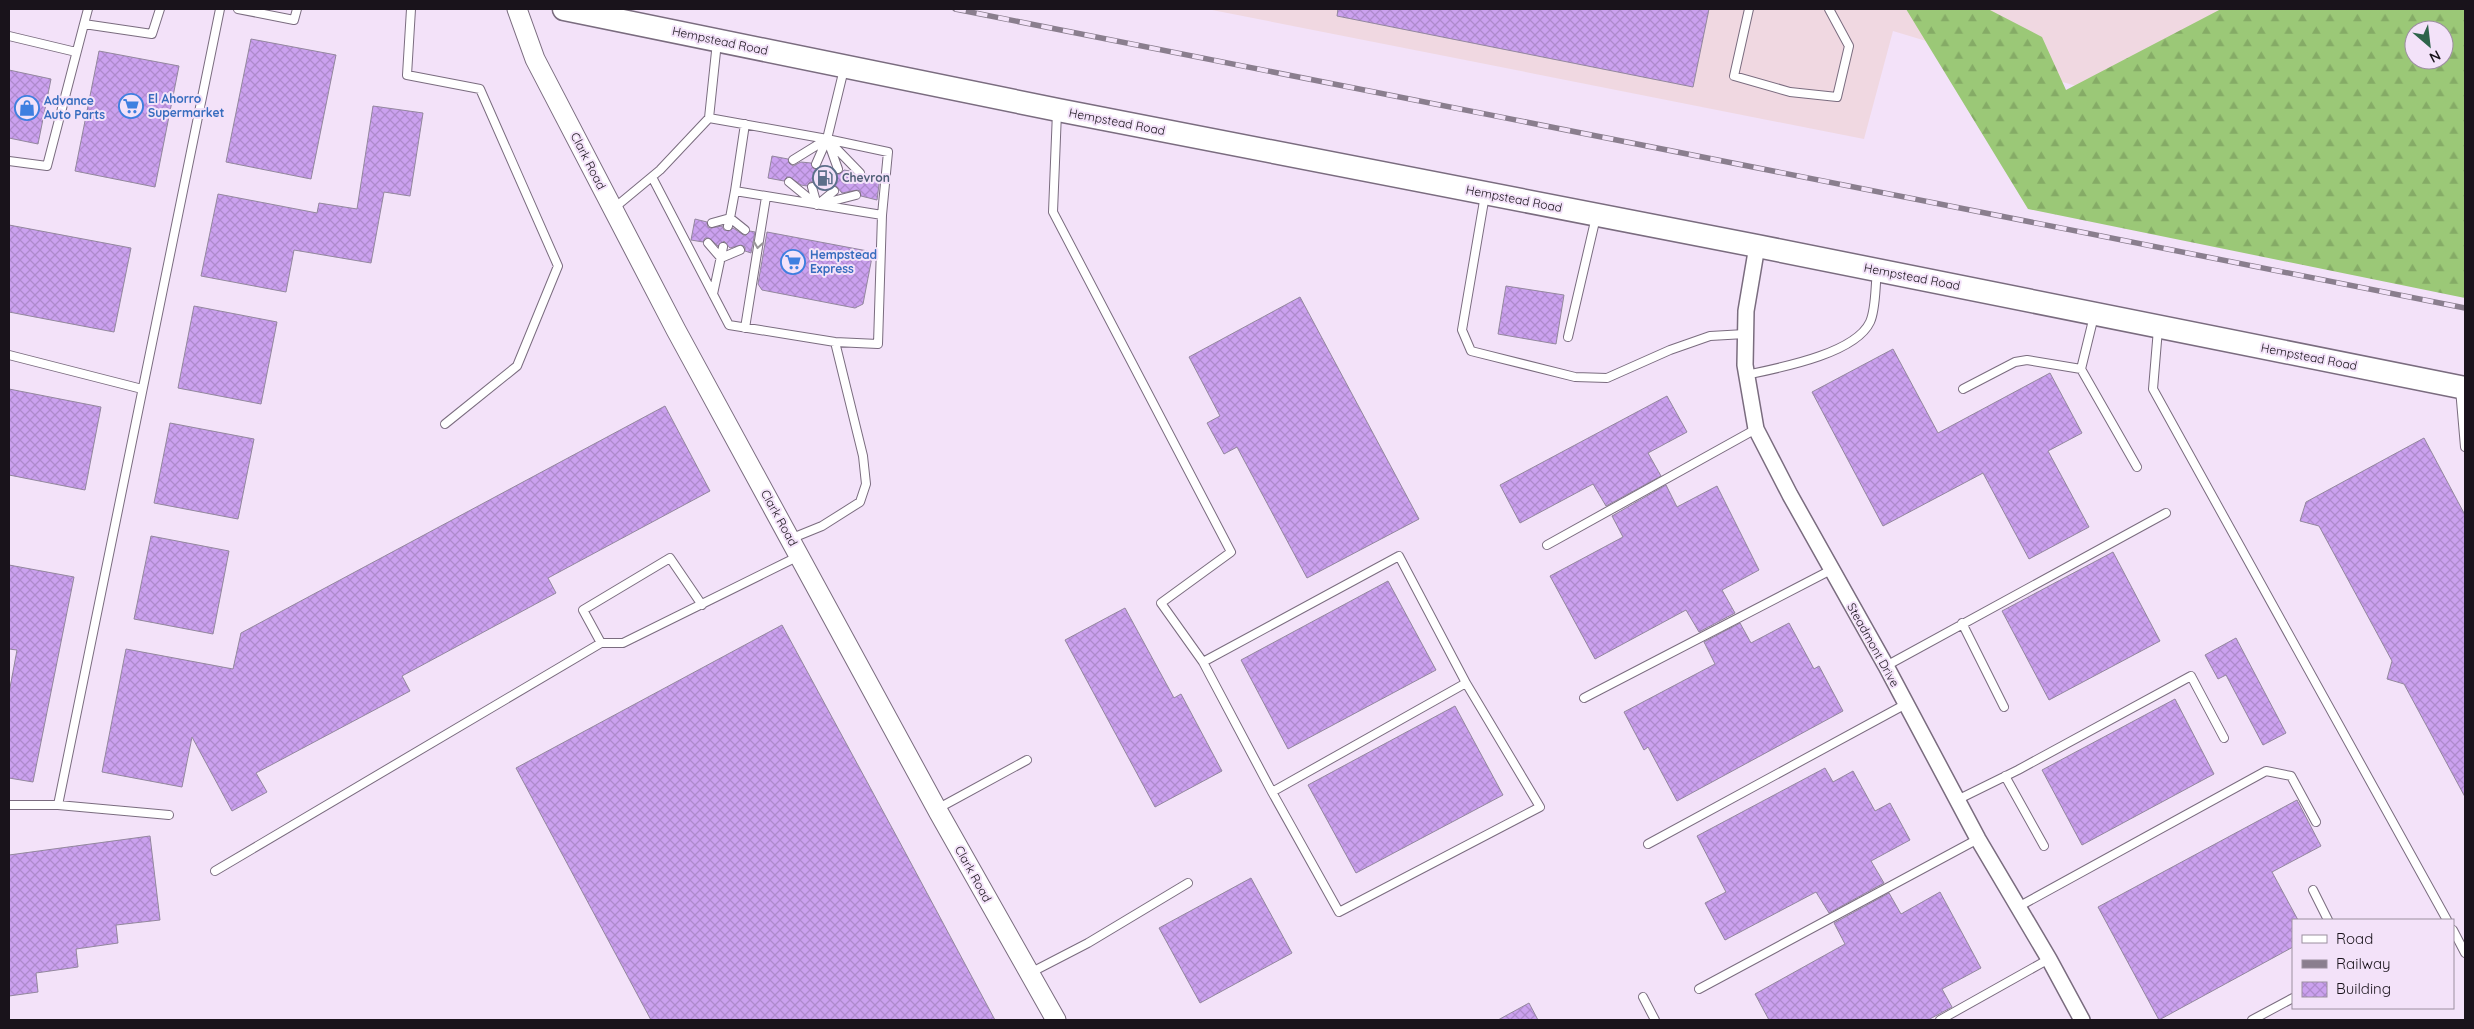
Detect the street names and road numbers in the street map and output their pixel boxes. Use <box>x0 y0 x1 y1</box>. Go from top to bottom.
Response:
street label: Hempstead Road <box>671 23 769 58</box>
street label: Hempstead Road <box>1068 105 1166 138</box>
street label: Clark Road <box>568 130 609 192</box>
street label: Hempstead Road <box>1465 182 1563 215</box>
street label: Hempstead Road <box>1863 260 1961 293</box>
street label: Hempstead Road <box>2260 340 2358 373</box>
street label: Clark Road <box>758 487 801 548</box>
street label: Steadmont Drive <box>1844 600 1903 689</box>
street label: Clark Road <box>952 843 995 904</box>

